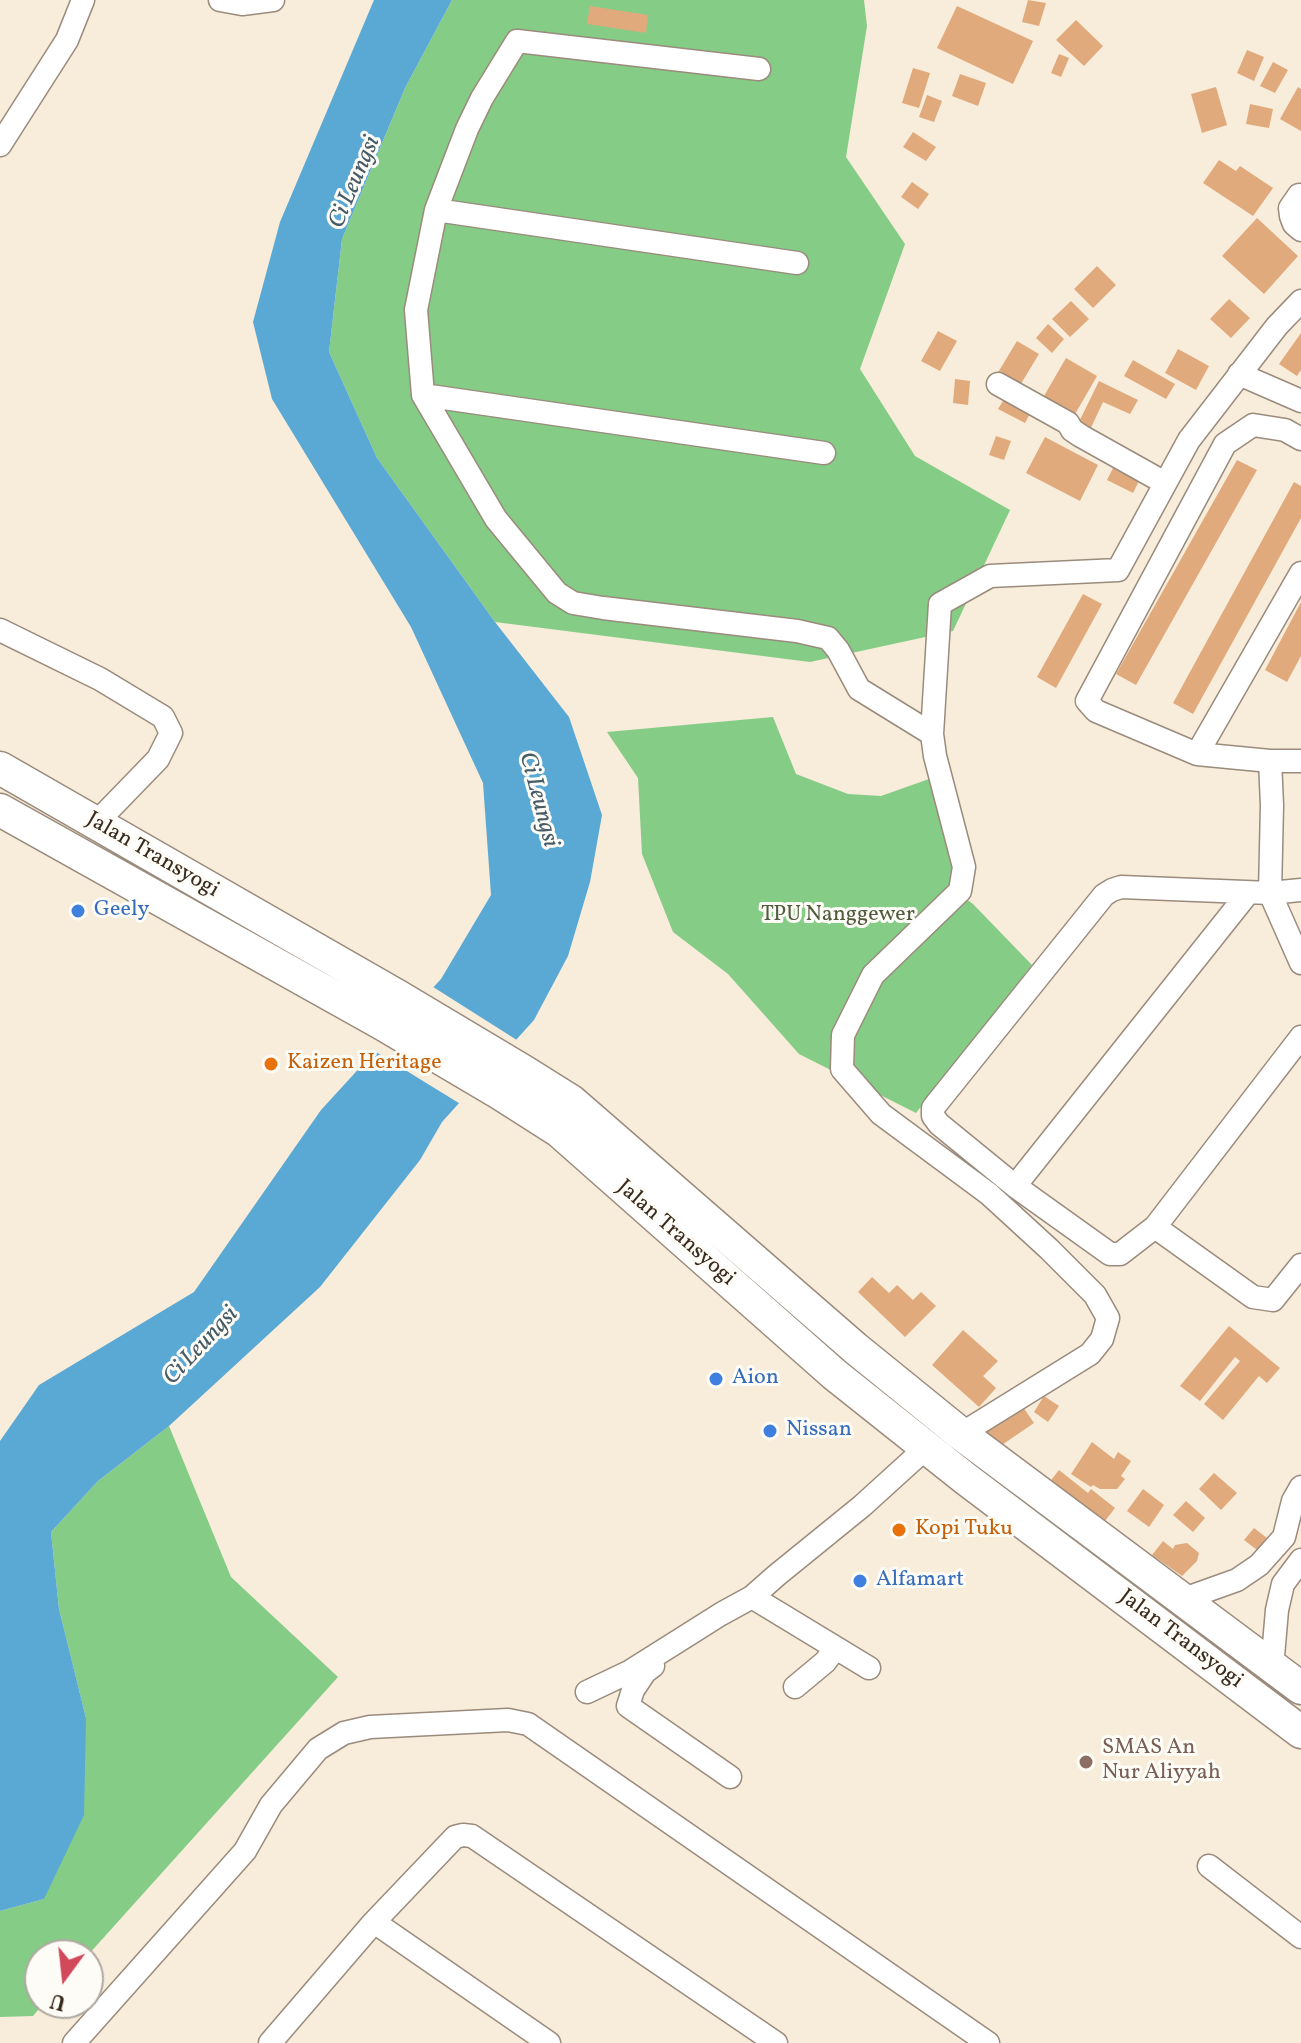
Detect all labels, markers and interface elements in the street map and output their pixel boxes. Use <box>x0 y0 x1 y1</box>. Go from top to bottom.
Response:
water label: Ci Leungsi <box>324 133 388 233</box>
water label: Ci Leungsi <box>511 749 563 851</box>
street label: Jalan Transyogi <box>81 807 223 905</box>
place label: Geely <box>94 898 149 924</box>
marker: Geely <box>69 902 87 920</box>
park label: TPU Nanggewer <box>761 903 915 929</box>
place label: Kaizen Heritage <box>287 1051 442 1077</box>
marker: Kaizen Heritage <box>262 1055 280 1073</box>
street label: Jalan Transyogi <box>610 1175 740 1293</box>
water label: Ci Leungsi <box>158 1302 246 1392</box>
place label: Aion <box>732 1366 779 1392</box>
marker: Aion <box>707 1370 725 1388</box>
place label: Nissan <box>786 1418 852 1444</box>
marker: Nissan <box>761 1422 779 1440</box>
place label: Kopi Tuku <box>915 1517 1013 1543</box>
marker: Kopi Tuku <box>890 1521 908 1539</box>
place label: Alfamart <box>876 1568 964 1594</box>
marker: Alfamart <box>851 1572 869 1590</box>
street label: Jalan Transyogi <box>1113 1585 1247 1695</box>
place label: SMAS An Nur Aliyyah <box>1102 1736 1221 1788</box>
marker: SMAS An Nur Aliyyah <box>1077 1753 1095 1771</box>
north arrow <box>24 1939 104 2019</box>
text: U <box>47 1984 69 2018</box>

